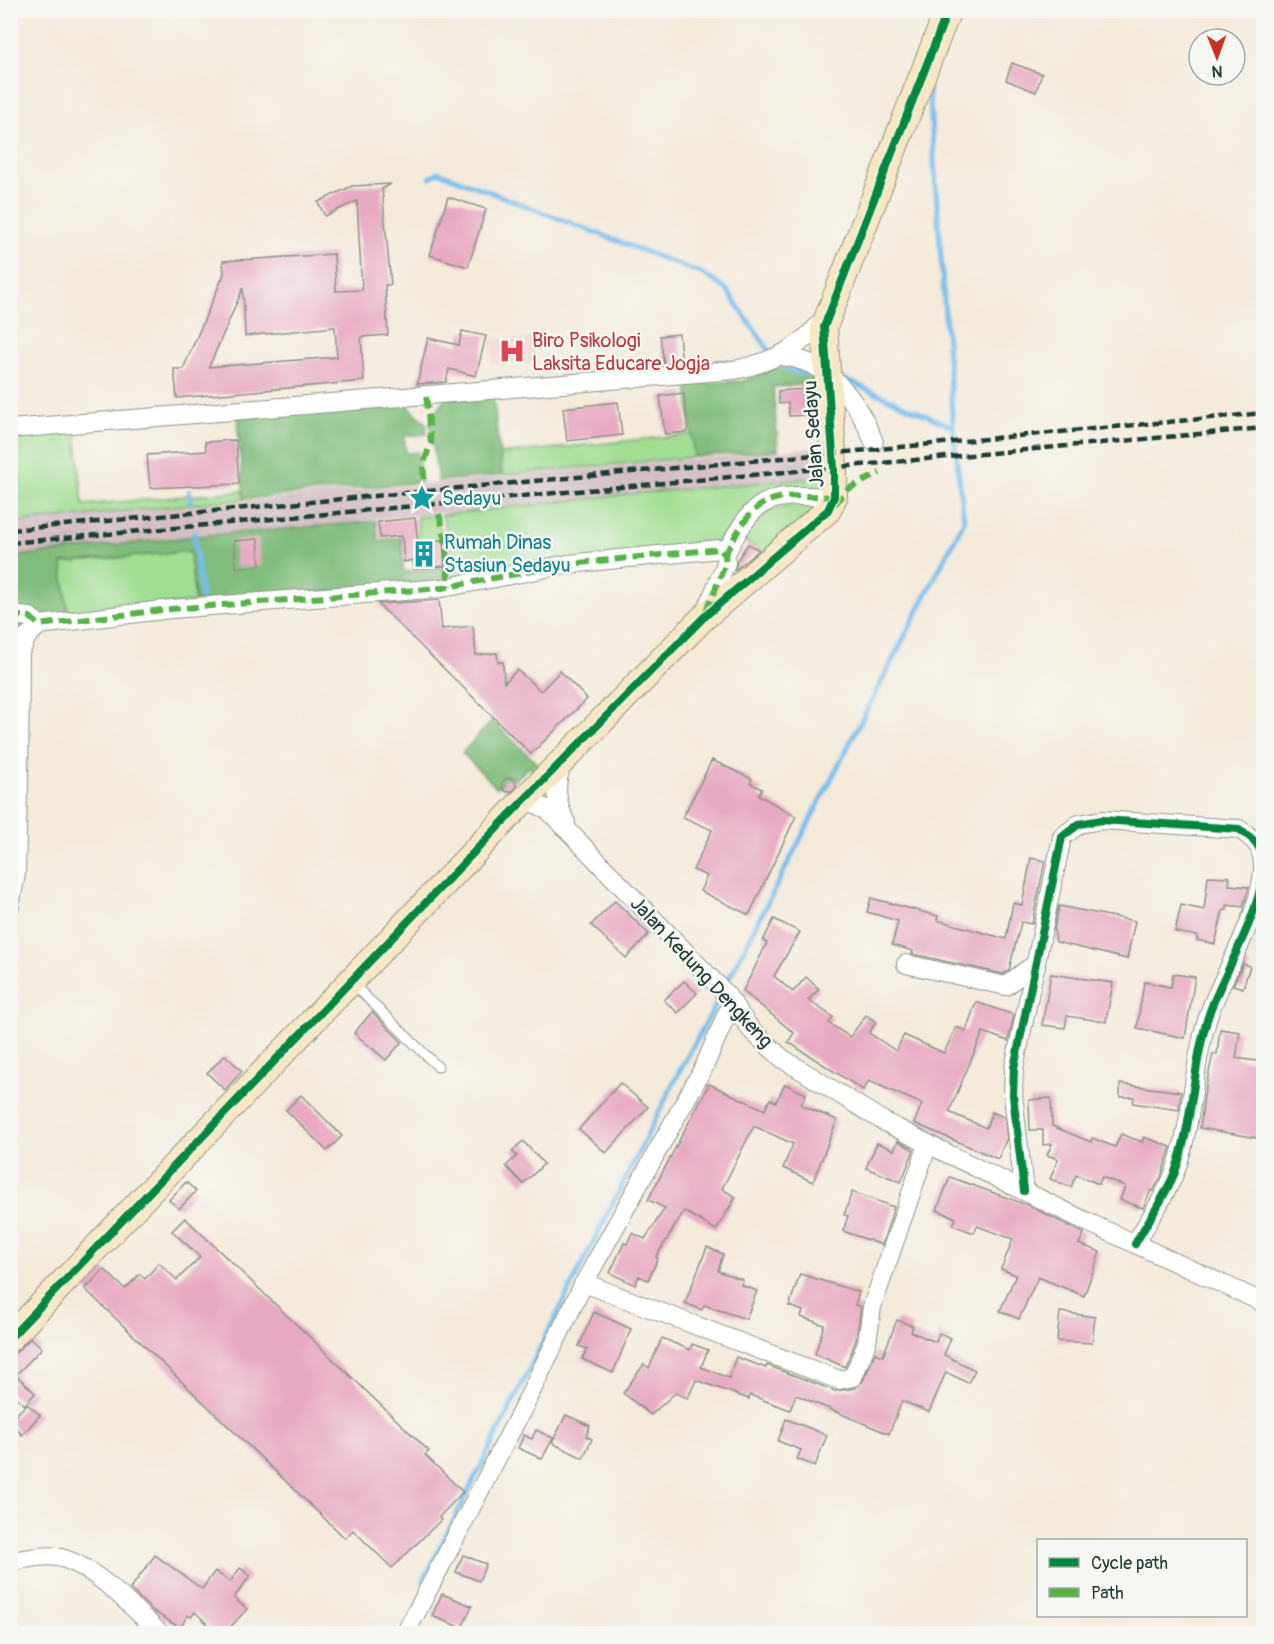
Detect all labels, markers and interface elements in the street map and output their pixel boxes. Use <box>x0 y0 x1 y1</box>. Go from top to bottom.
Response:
north arrow <box>1187 27 1247 87</box>
text: N <box>1211 61 1223 81</box>
place label: Biro Psikologi Laksita Educare Jogja <box>532 328 710 376</box>
hospital icon: Biro Psikologi Laksita Educare Jogja <box>497 336 527 366</box>
street label: Jalan Sedayu <box>797 380 830 488</box>
place icon: Sedayu <box>407 483 437 513</box>
place label: Sedayu <box>442 486 501 511</box>
place label: Rumah Dinas Stasiun Sedayu <box>444 530 570 578</box>
building icon: Rumah Dinas Stasiun Sedayu <box>409 539 439 569</box>
street label: Jalan Kedung Dengkeng <box>625 891 778 1053</box>
legend <box>1037 1539 1247 1617</box>
text: Cycle path <box>1091 1552 1168 1575</box>
text: Path <box>1091 1582 1124 1605</box>

